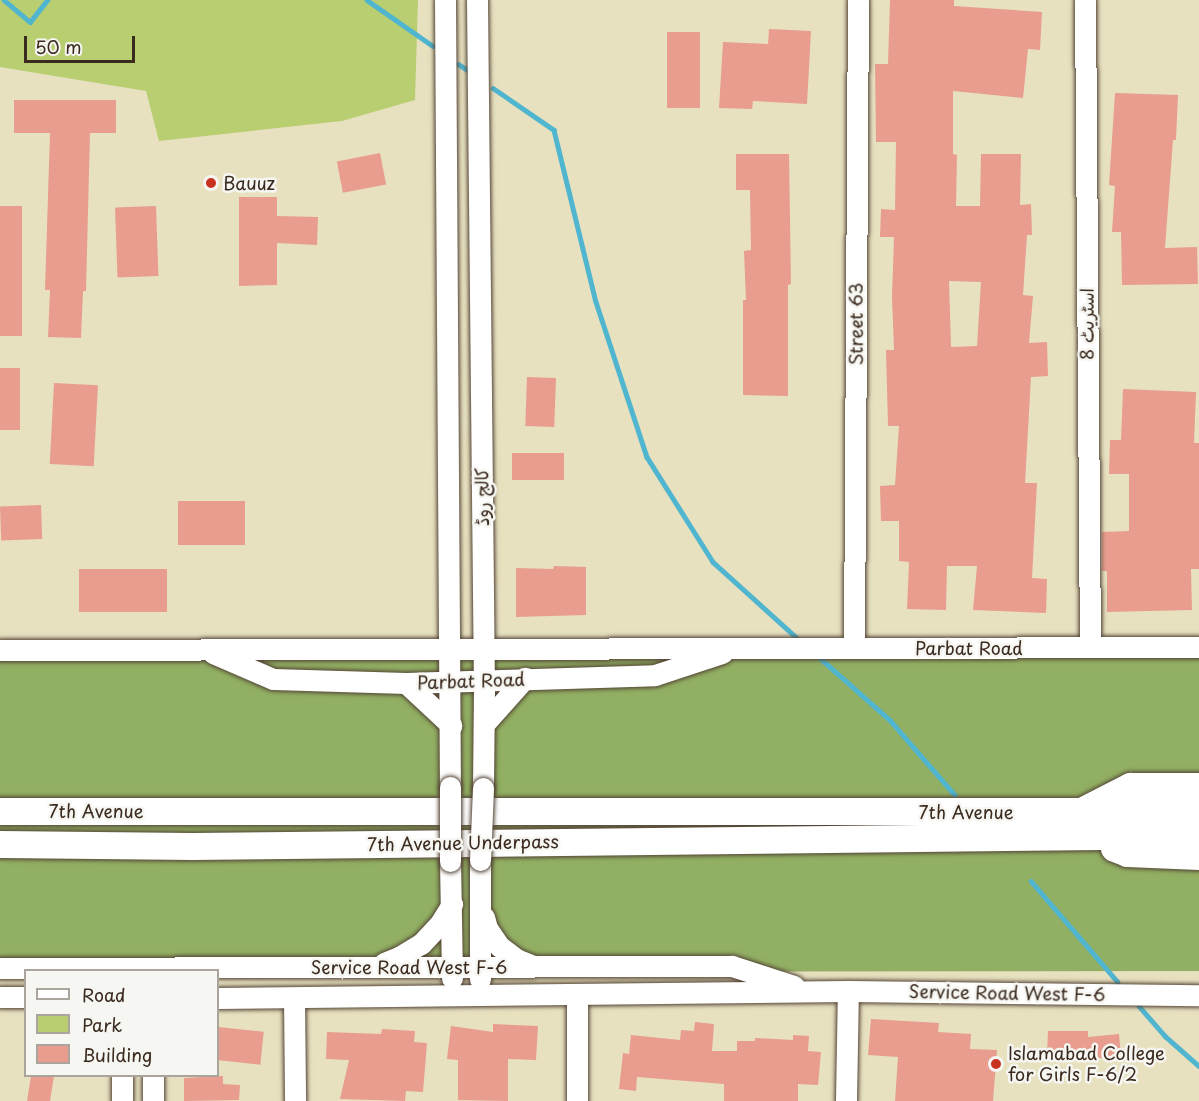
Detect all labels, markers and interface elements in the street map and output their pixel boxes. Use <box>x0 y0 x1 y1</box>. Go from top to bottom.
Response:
scale bar <box>27 24 138 62</box>
text: 50 m <box>35 33 82 60</box>
place label: Bauuz <box>223 172 275 194</box>
marker: Bauuz <box>204 176 218 190</box>
street label: Street 63 <box>845 282 867 366</box>
street label: اسٹریٹ 8 <box>1076 288 1098 360</box>
street label: کالج روڈ <box>471 468 493 526</box>
street label: Parbat Road <box>915 637 1023 659</box>
street label: Parbat Road <box>417 668 525 694</box>
street label: 7th Avenue <box>48 800 144 822</box>
street label: 7th Avenue <box>918 801 1014 823</box>
street label: 7th Avenue Underpass <box>366 831 560 855</box>
street label: Service Road West F-6 <box>312 956 506 978</box>
legend <box>24 969 219 1077</box>
text: Road <box>82 981 126 1008</box>
street label: Service Road West F-6 <box>909 981 1105 1005</box>
text: Park <box>82 1011 122 1038</box>
text: Building <box>82 1041 152 1068</box>
place label: Islamabad College for Girls F-6/2 <box>1008 1043 1165 1086</box>
marker: Islamabad College for Girls F-6/2 <box>989 1057 1003 1071</box>

